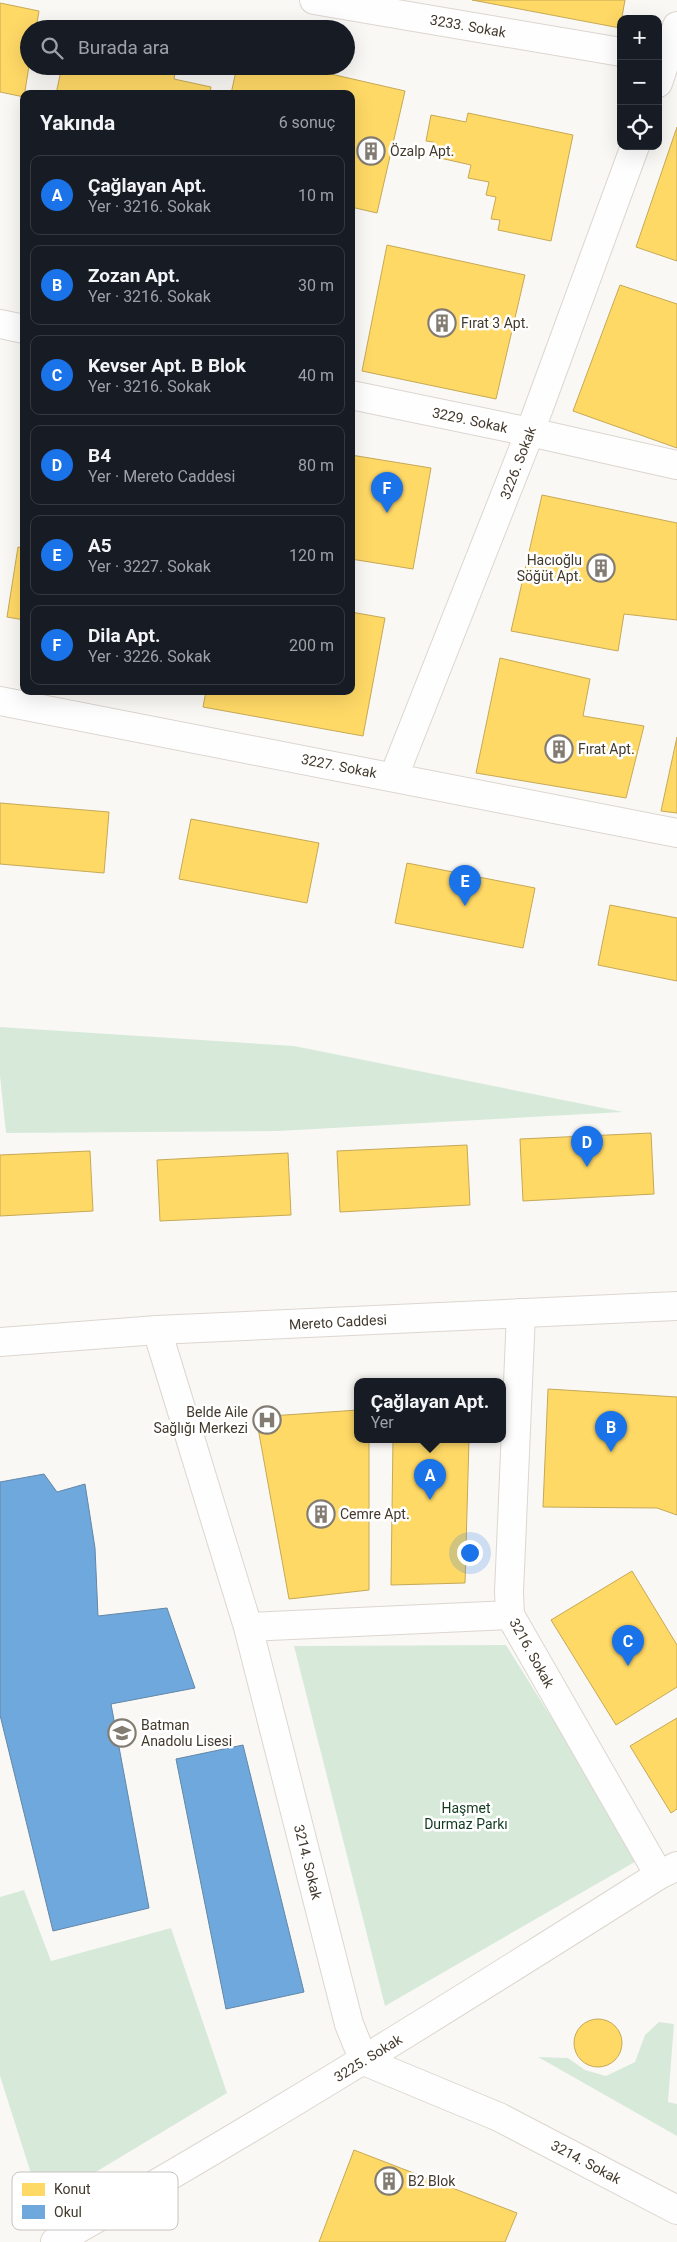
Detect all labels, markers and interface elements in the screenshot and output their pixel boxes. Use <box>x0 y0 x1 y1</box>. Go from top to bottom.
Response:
street label: 3233. Sokak <box>429 11 508 41</box>
map controls <box>617 15 662 150</box>
button: + <box>617 15 662 60</box>
search box <box>20 20 355 75</box>
icon: search <box>38 34 66 62</box>
text: Burada ara <box>78 36 169 59</box>
button: − <box>617 60 662 105</box>
button: locate <box>617 105 662 150</box>
text: Yakında <box>40 111 115 135</box>
text: 6 sonuç <box>279 113 335 132</box>
building icon: Özalp Apt. <box>356 136 386 166</box>
place label: Özalp Apt. <box>390 143 454 159</box>
text: Çağlayan Apt. <box>88 174 207 197</box>
text: A <box>52 186 62 205</box>
text: 10 m <box>298 186 334 205</box>
text: Yer · 3216. Sokak <box>88 197 211 216</box>
text: Zozan Apt. <box>88 264 180 287</box>
text: B <box>52 276 62 295</box>
text: 30 m <box>298 276 334 295</box>
text: Yer · 3216. Sokak <box>88 287 211 306</box>
building icon: Fırat 3 Apt. <box>427 308 457 338</box>
place label: Fırat 3 Apt. <box>461 315 529 331</box>
text: Kevser Apt. B Blok <box>88 354 246 377</box>
text: C <box>52 366 62 385</box>
text: 40 m <box>298 366 334 385</box>
text: Yer · 3216. Sokak <box>88 377 211 396</box>
street label: 3229. Sokak <box>431 404 510 436</box>
street label: 3226. Sokak <box>497 423 540 502</box>
text: B4 <box>88 444 111 467</box>
text: D <box>52 456 62 475</box>
text: 80 m <box>298 456 334 475</box>
text: Yer · Mereto Caddesi <box>88 467 235 486</box>
pin: F <box>371 472 403 513</box>
text: A5 <box>88 534 112 557</box>
text: E <box>53 546 62 565</box>
text: 120 m <box>289 546 334 565</box>
place label: Hacıoğlu Söğüt Apt. <box>517 552 582 584</box>
building icon: Hacıoğlu Söğüt Apt. <box>586 553 616 583</box>
text: Yer · 3227. Sokak <box>88 557 211 576</box>
text: Dila Apt. <box>88 624 160 647</box>
text: F <box>53 636 61 655</box>
text: 200 m <box>289 636 334 655</box>
text: Yer · 3226. Sokak <box>88 647 211 666</box>
building icon: Fırat Apt. <box>544 734 574 764</box>
place label: Fırat Apt. <box>578 741 635 757</box>
street label: 3227. Sokak <box>300 751 379 781</box>
pin: E <box>449 865 481 906</box>
pin: D <box>571 1126 603 1167</box>
street label: Mereto Caddesi <box>289 1311 387 1333</box>
popup <box>354 1378 506 1443</box>
text: Çağlayan Apt. <box>371 1390 489 1413</box>
place label: Belde Aile Sağlığı Merkezi <box>153 1404 248 1436</box>
hospital icon: Belde Aile Sağlığı Merkezi <box>252 1405 282 1435</box>
pin: B <box>595 1411 627 1452</box>
text: Yer <box>371 1413 394 1432</box>
pin: A <box>414 1459 446 1500</box>
building icon: Cemre Apt. <box>306 1499 336 1529</box>
place label: Cemre Apt. <box>340 1506 410 1522</box>
your location <box>457 1540 483 1566</box>
street label: 3216. Sokak <box>506 1616 558 1691</box>
pin: C <box>612 1625 644 1666</box>
place label: Batman Anadolu Lisesi <box>141 1717 232 1749</box>
school or university icon: Batman Anadolu Lisesi <box>107 1718 137 1748</box>
park label: Haşmet Durmaz Parkı <box>424 1800 508 1832</box>
street label: 3214. Sokak <box>291 1823 325 1902</box>
street label: 3225. Sokak <box>331 2030 406 2085</box>
street label: 3214. Sokak <box>548 2137 624 2187</box>
building icon: B2 Blok <box>374 2166 404 2196</box>
legend <box>12 2172 178 2230</box>
place label: B2 Blok <box>408 2173 456 2189</box>
text: Konut <box>54 2181 91 2197</box>
text: Okul <box>54 2204 82 2220</box>

